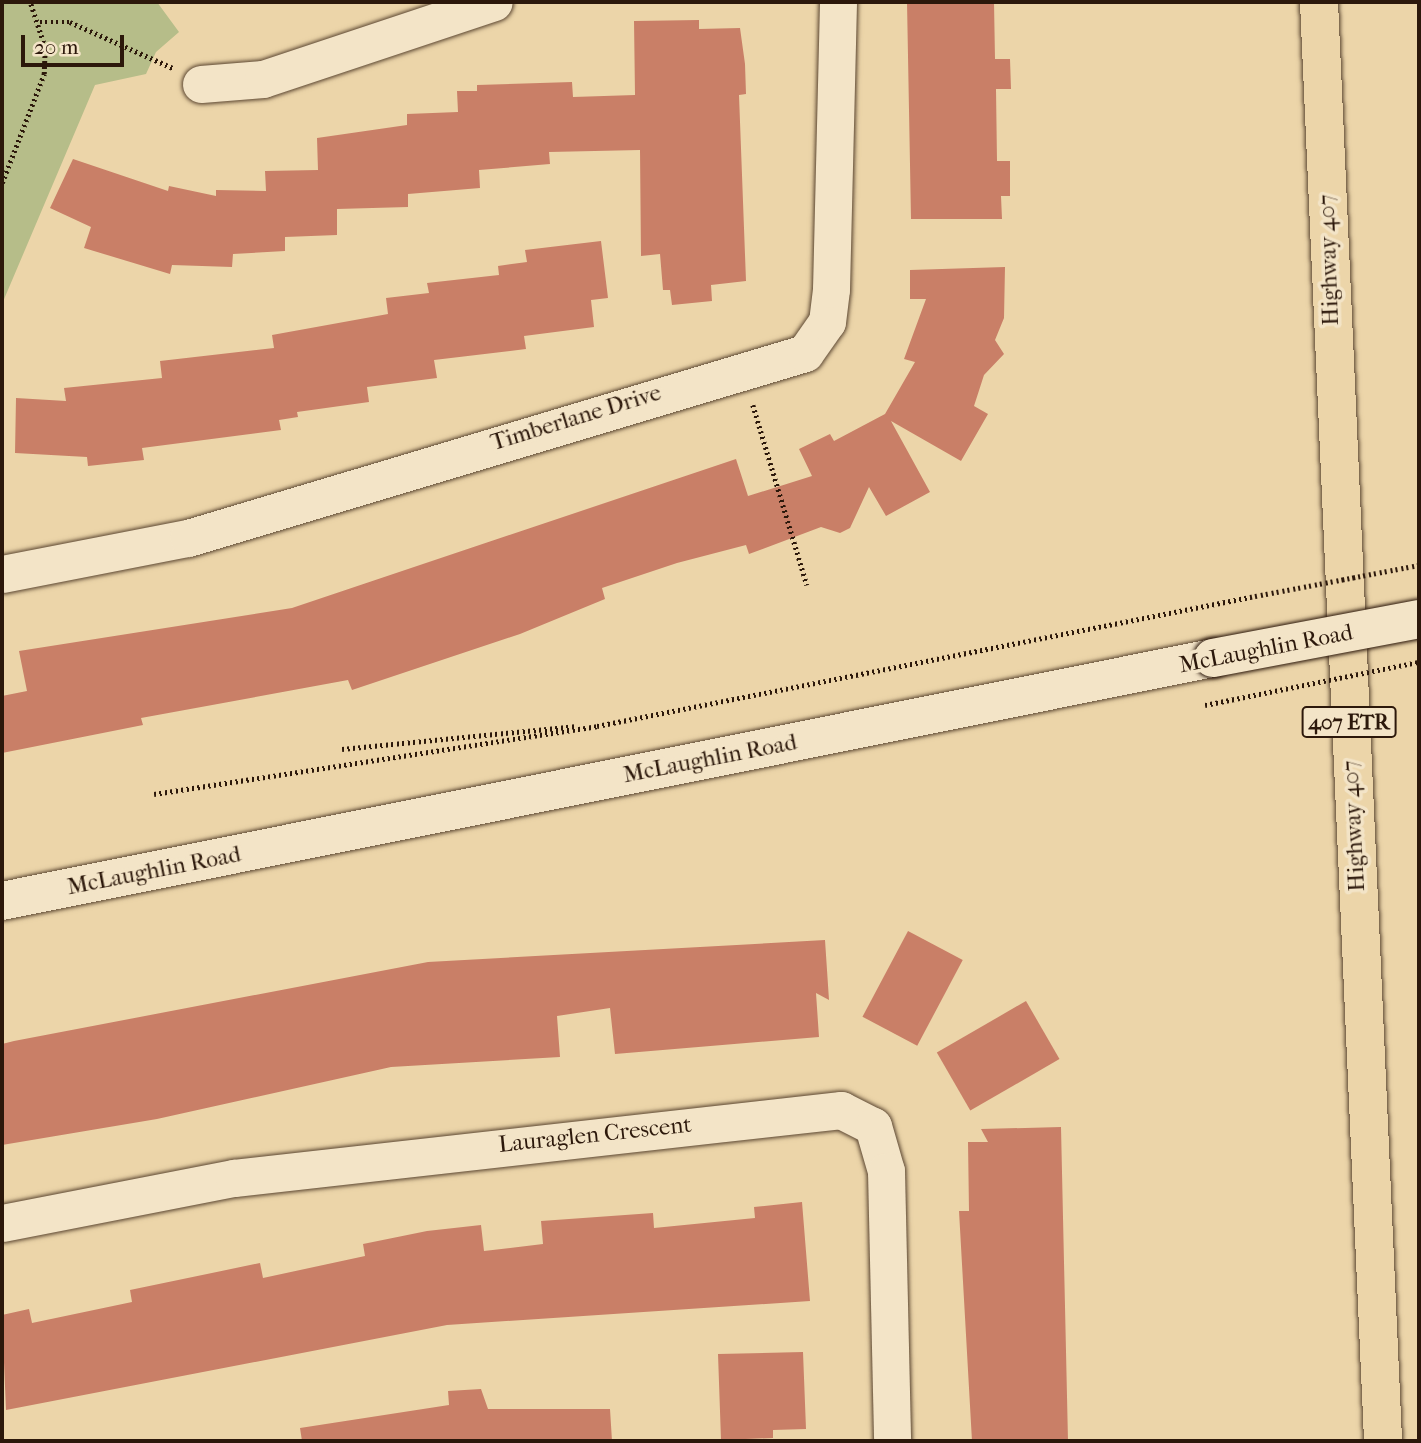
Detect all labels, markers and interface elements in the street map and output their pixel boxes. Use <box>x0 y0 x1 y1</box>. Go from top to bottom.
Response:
scale bar <box>24 21 128 65</box>
text: 20 m <box>34 35 78 59</box>
street label: Highway 407 <box>1313 194 1345 326</box>
street label: Timberlane Drive <box>487 379 665 457</box>
street label: McLaughlin Road <box>1177 619 1355 679</box>
road number: 407 ETR <box>1300 704 1398 740</box>
street label: McLaughlin Road <box>621 729 799 789</box>
street label: Highway 407 <box>1337 760 1371 892</box>
street label: McLaughlin Road <box>65 841 243 901</box>
street label: Lauraglen Crescent <box>497 1111 693 1159</box>

